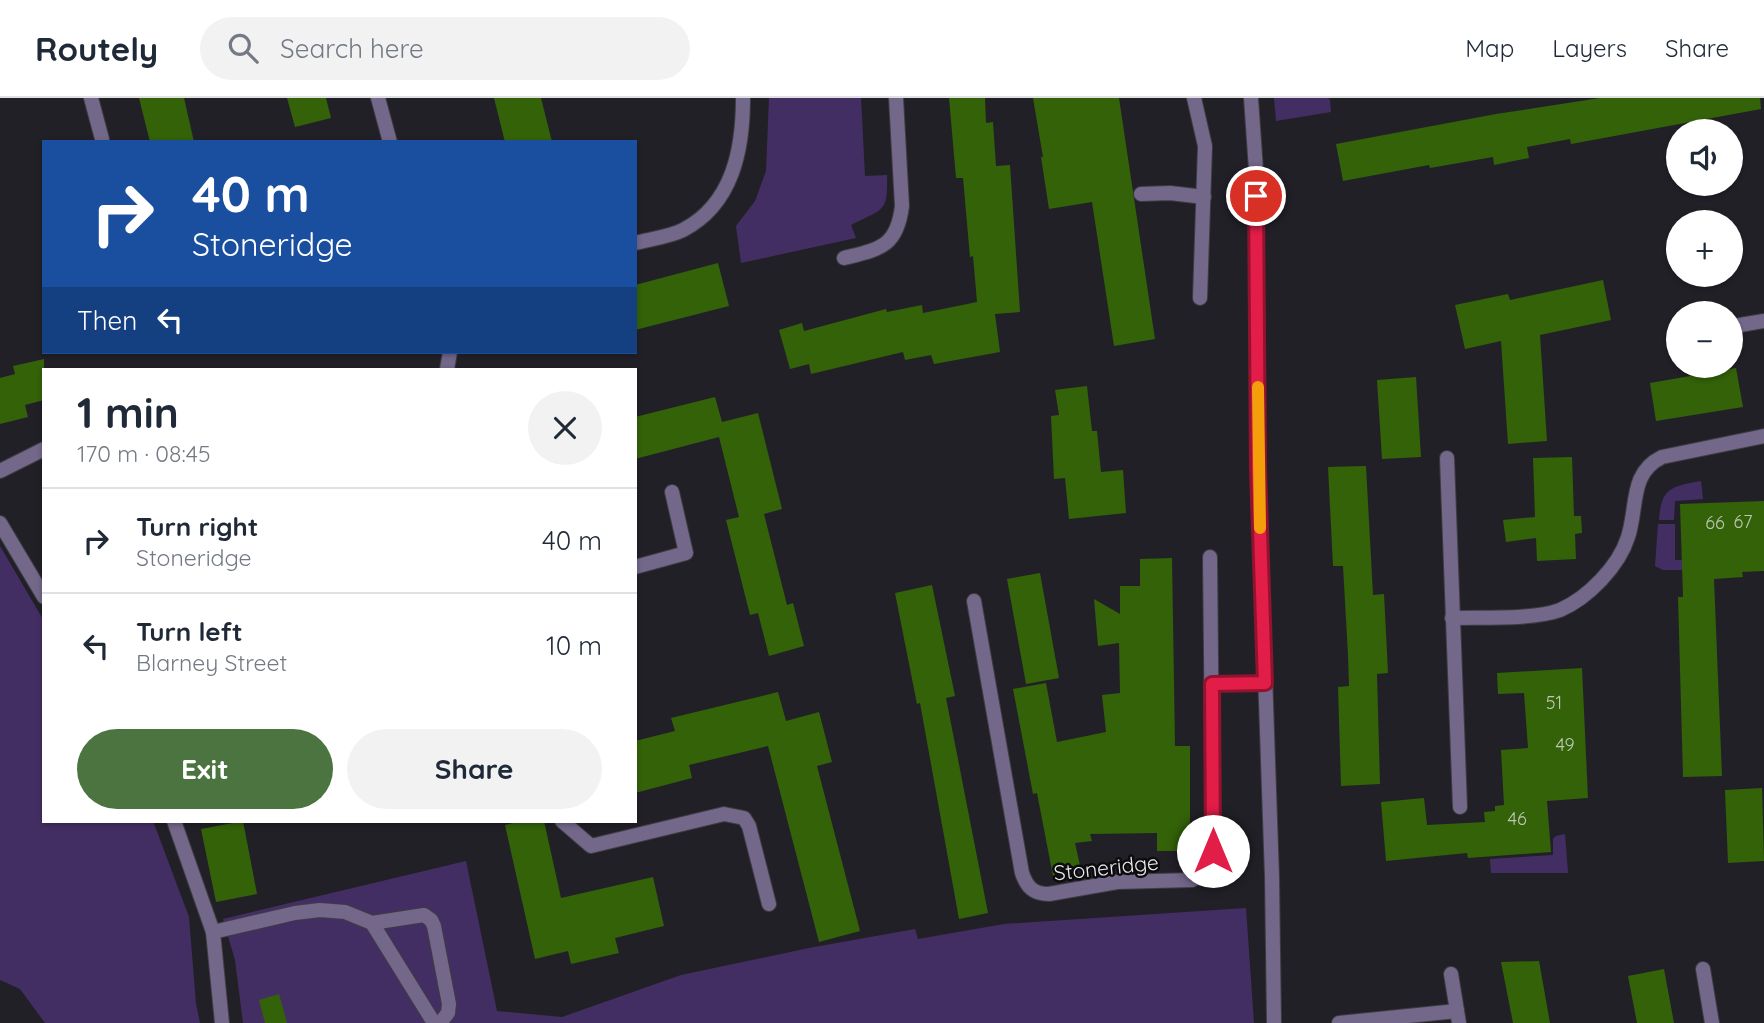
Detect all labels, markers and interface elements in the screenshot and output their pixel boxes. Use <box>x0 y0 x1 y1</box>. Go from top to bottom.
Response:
search box <box>200 17 690 80</box>
text: Routely <box>35 28 158 69</box>
icon: search <box>224 29 262 67</box>
text: Search here <box>280 32 424 65</box>
text: Map <box>1465 33 1514 63</box>
text: Layers <box>1552 33 1627 63</box>
text: Share <box>1665 33 1729 63</box>
map controls <box>1666 119 1743 378</box>
button: sound <box>1666 119 1743 196</box>
text: 40 m <box>192 163 310 224</box>
pin <box>1226 166 1286 226</box>
icon: right <box>77 168 168 259</box>
icon: arrive <box>1237 177 1275 215</box>
button: + <box>1666 210 1743 287</box>
text: Stoneridge <box>192 224 353 264</box>
icon: left <box>151 301 189 339</box>
button: − <box>1666 301 1743 378</box>
text: Then <box>77 304 137 337</box>
text: 1 min <box>77 386 179 439</box>
button: close <box>528 391 602 465</box>
text: 170 m · 08:45 <box>77 439 211 468</box>
text: Turn right <box>136 510 258 543</box>
house number: 67 <box>1734 510 1752 533</box>
house number: 66 <box>1705 511 1725 534</box>
icon: right <box>77 522 115 560</box>
text: 40 m <box>542 524 602 557</box>
text: Stoneridge <box>136 543 251 572</box>
text: Turn left <box>136 615 243 648</box>
icon: left <box>77 627 115 665</box>
text: 10 m <box>546 629 602 662</box>
text: Blarney Street <box>136 648 287 677</box>
house number: 51 <box>1546 691 1562 714</box>
button: Exit <box>77 729 333 809</box>
button: Share <box>347 729 602 809</box>
house number: 49 <box>1555 733 1575 756</box>
house number: 46 <box>1507 807 1527 830</box>
position arrow <box>1176 814 1250 888</box>
street label: Stoneridge <box>1052 849 1160 885</box>

